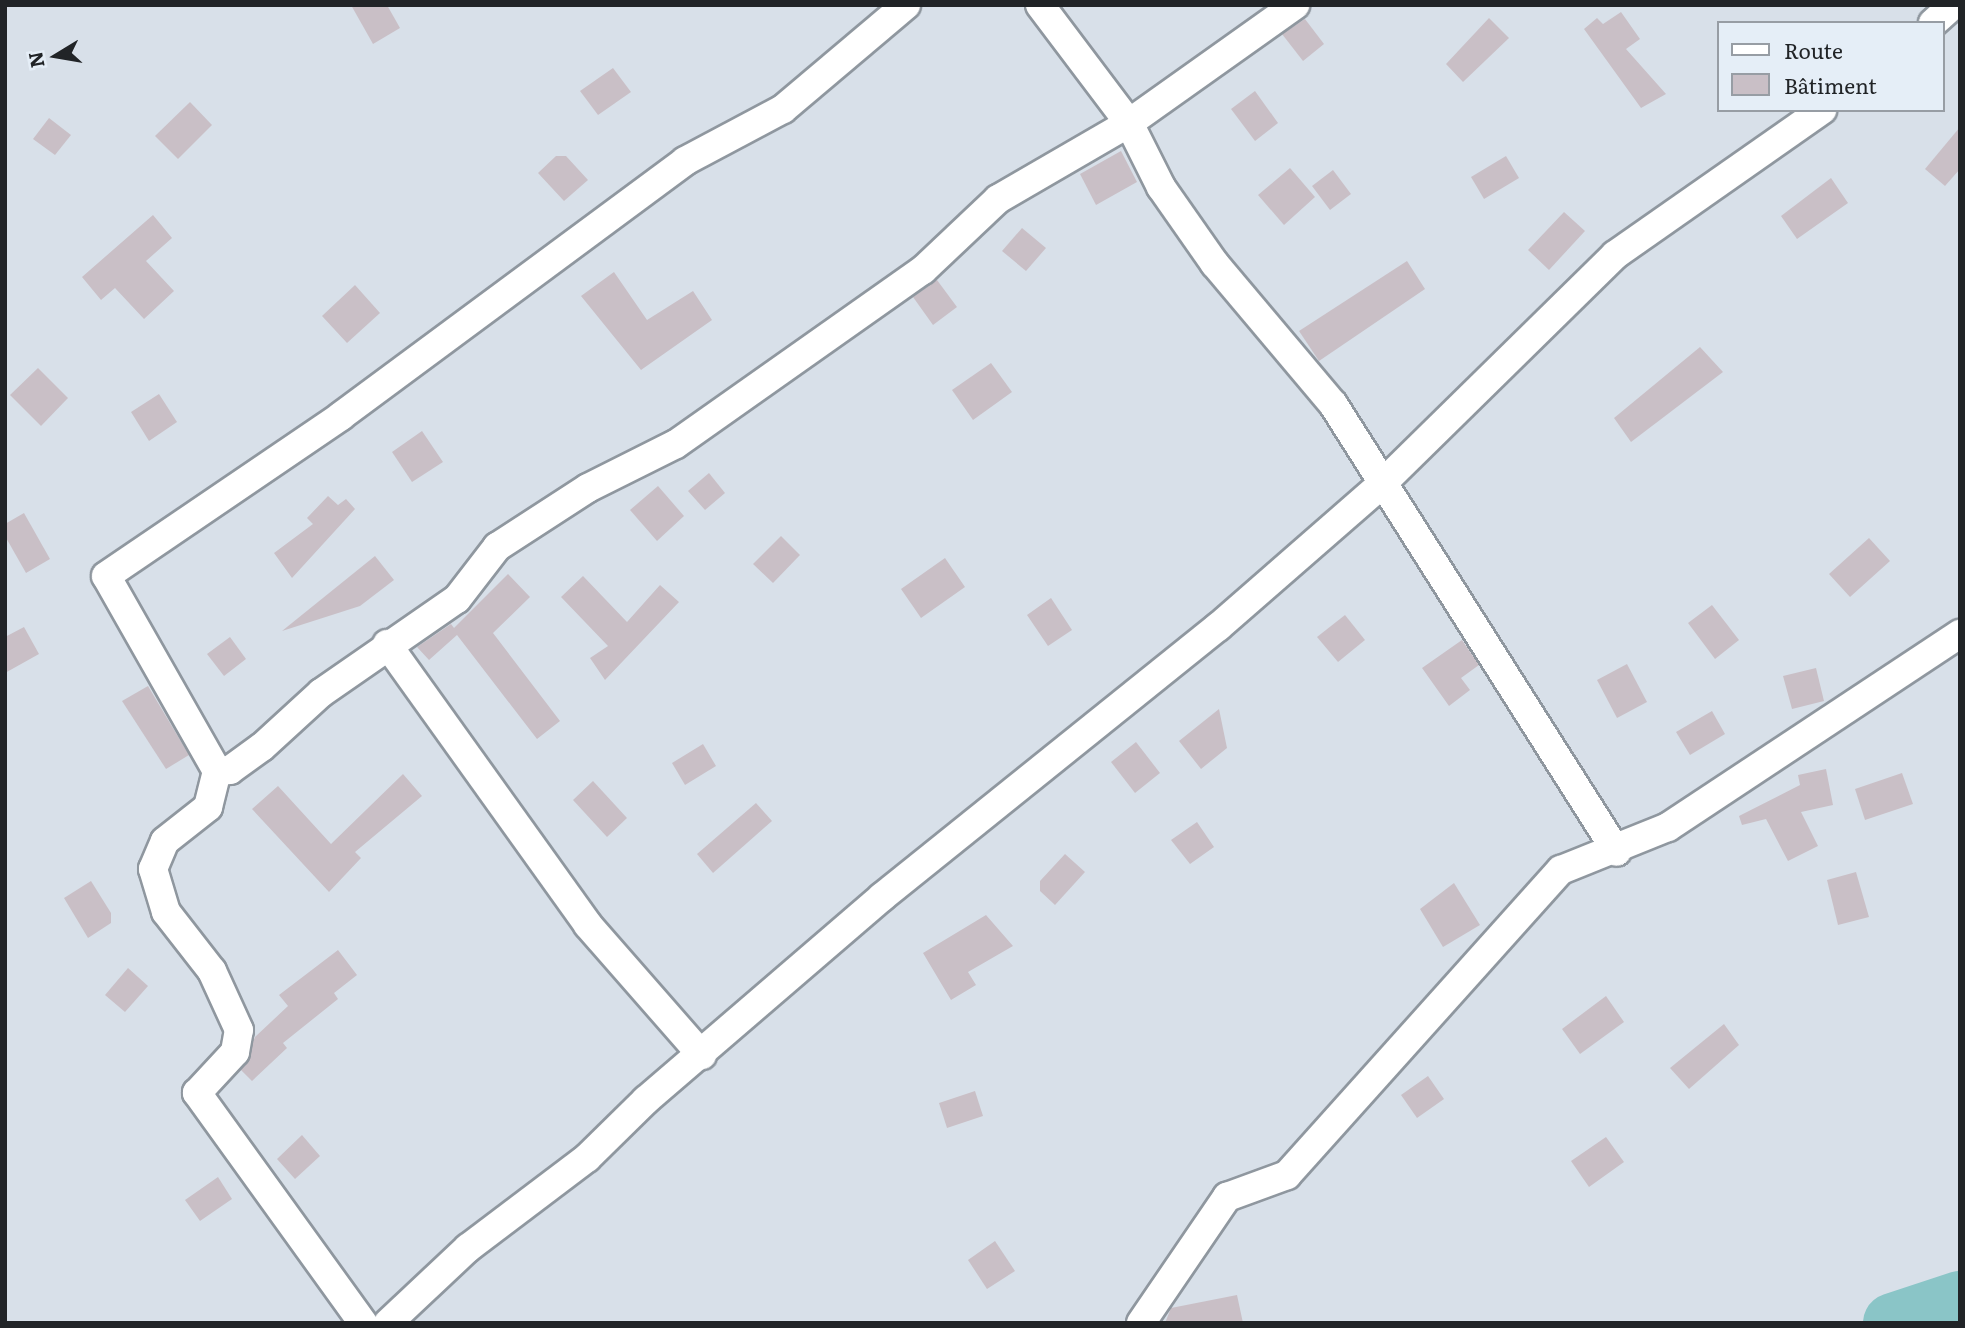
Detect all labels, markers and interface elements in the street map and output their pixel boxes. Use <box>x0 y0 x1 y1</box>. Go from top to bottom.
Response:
north arrow <box>21 21 91 91</box>
legend <box>1716 21 1944 112</box>
text: Route <box>1784 34 1843 65</box>
text: N <box>20 50 51 71</box>
text: Bâtiment <box>1784 69 1877 100</box>

